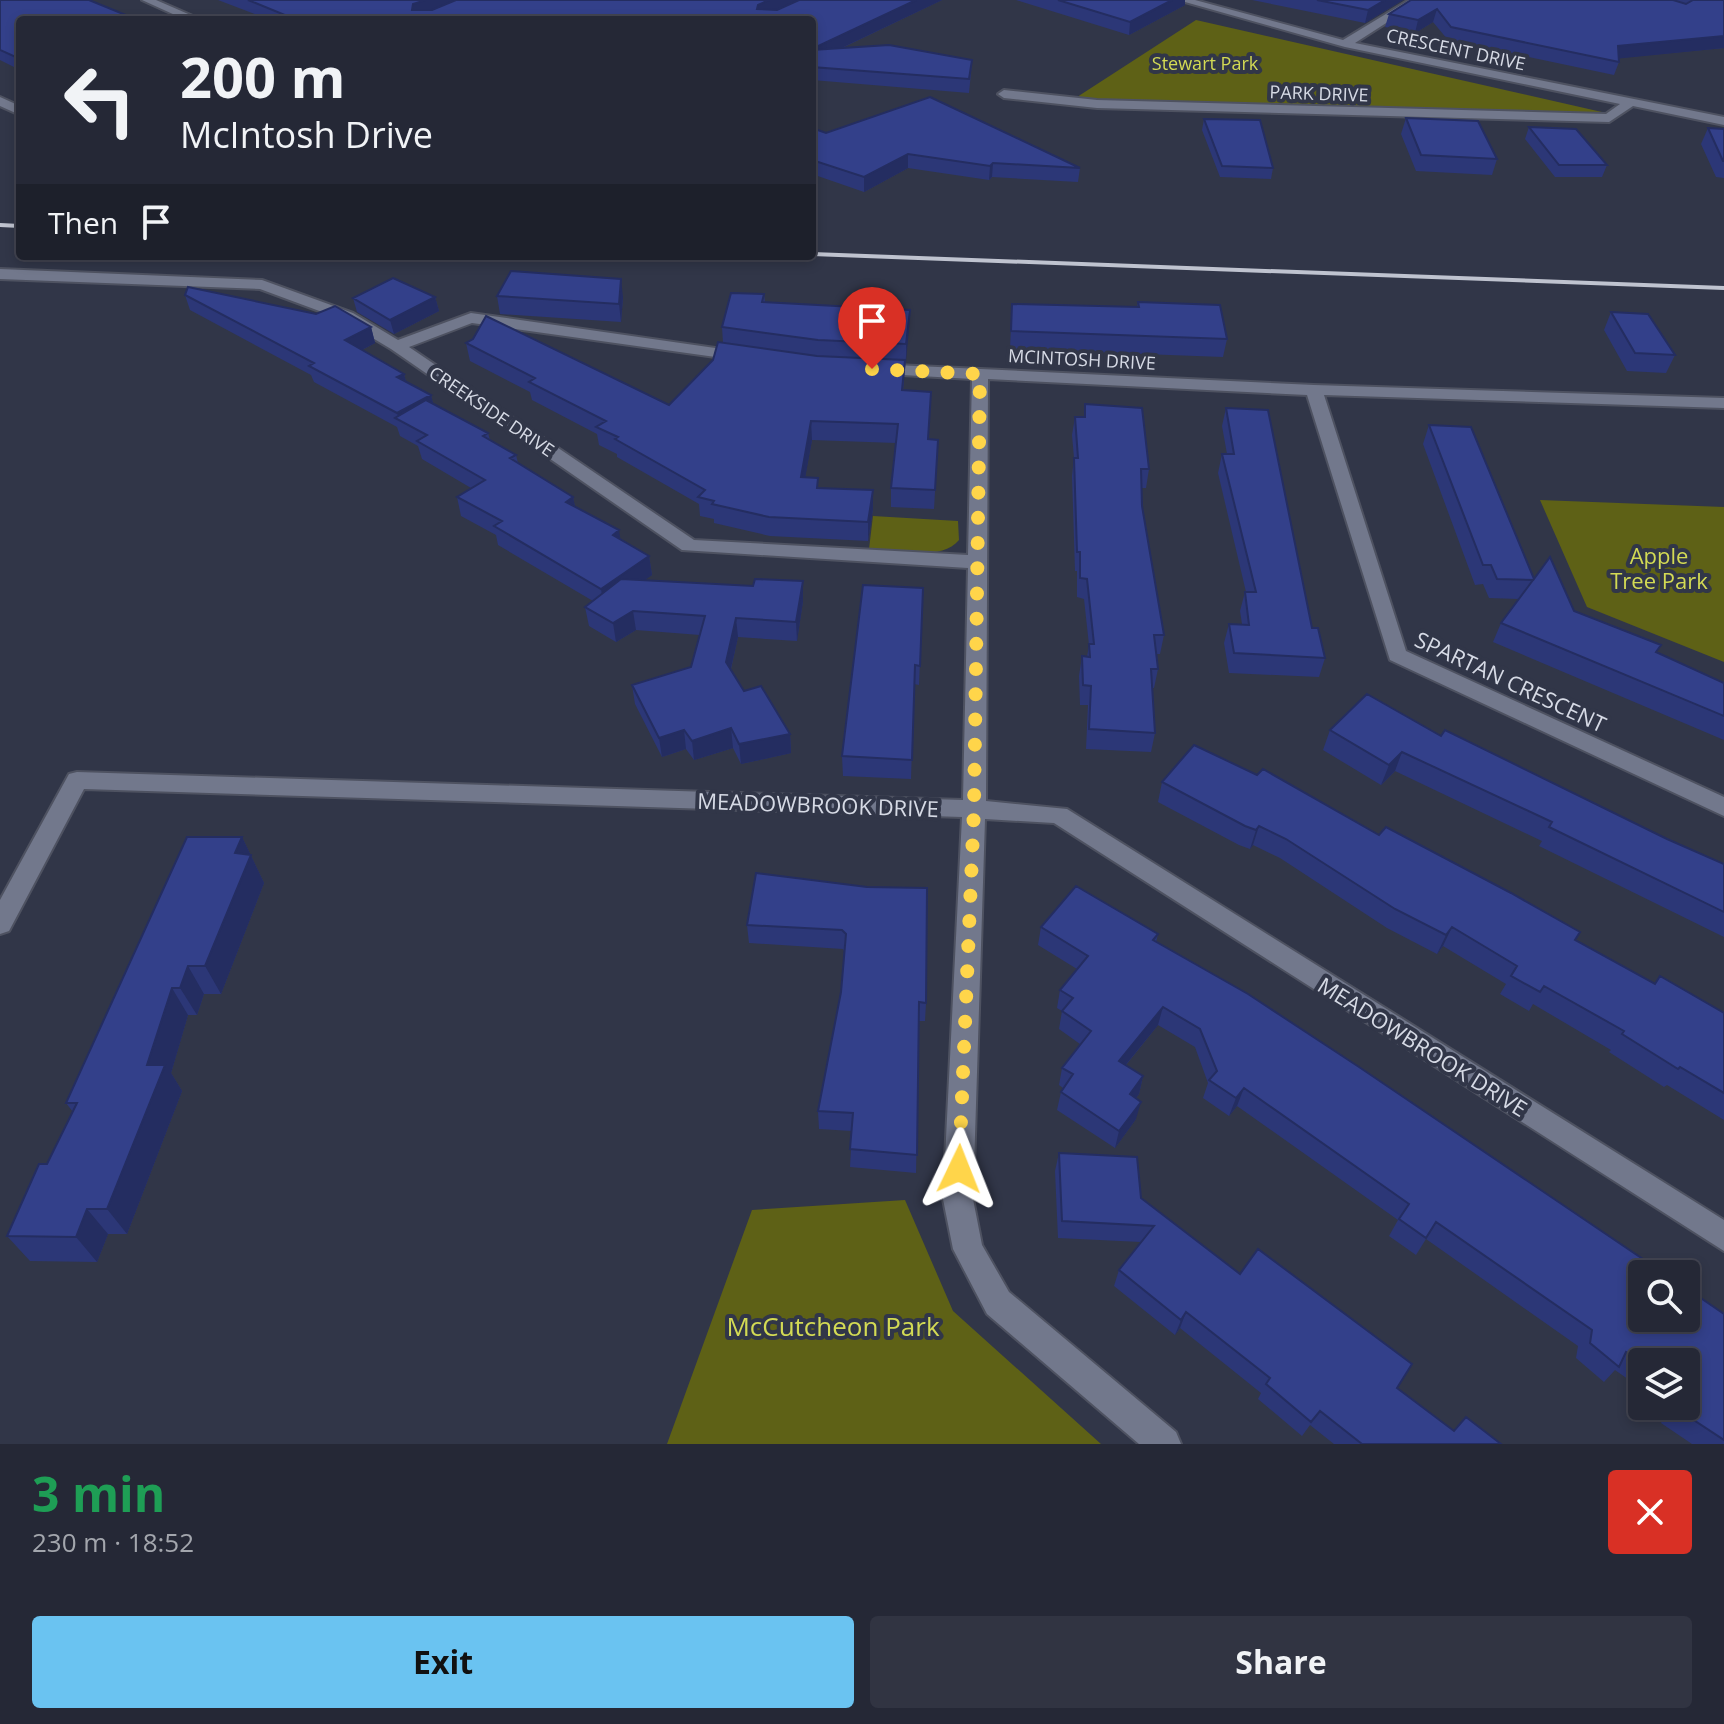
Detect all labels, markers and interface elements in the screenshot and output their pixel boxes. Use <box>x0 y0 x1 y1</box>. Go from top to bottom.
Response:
street label: CRESCENT DRIVE <box>1384 23 1528 75</box>
text: 200 m <box>180 38 346 114</box>
icon: left <box>48 48 152 152</box>
park label: Stewart Park <box>1152 51 1259 75</box>
street label: PARK DRIVE <box>1269 79 1369 107</box>
text: McIntosh Drive <box>180 110 433 159</box>
icon: arrive <box>134 200 178 244</box>
text: Then <box>48 202 118 243</box>
pin <box>838 287 906 369</box>
icon: arrive <box>850 299 894 343</box>
street label: MCINTOSH DRIVE <box>1008 343 1156 375</box>
street label: CREEKSIDE DRIVE <box>425 360 559 462</box>
park label: Apple Tree Park <box>1610 540 1708 595</box>
street label: SPARTAN CRESCENT <box>1411 624 1611 738</box>
street label: MEADOWBROOK DRIVE <box>697 785 939 823</box>
street label: MEADOWBROOK DRIVE <box>1313 969 1533 1123</box>
position arrow <box>917 1127 1001 1211</box>
map controls <box>1628 1260 1700 1420</box>
button: search <box>1628 1260 1700 1332</box>
park label: McCutcheon Park <box>726 1308 940 1344</box>
button: layers <box>1628 1348 1700 1420</box>
text: 3 min <box>32 1461 165 1526</box>
button: close <box>1608 1470 1692 1554</box>
text: 230 m · 18:52 <box>32 1524 194 1560</box>
button: Exit <box>32 1616 854 1708</box>
button: Share <box>870 1616 1692 1708</box>

